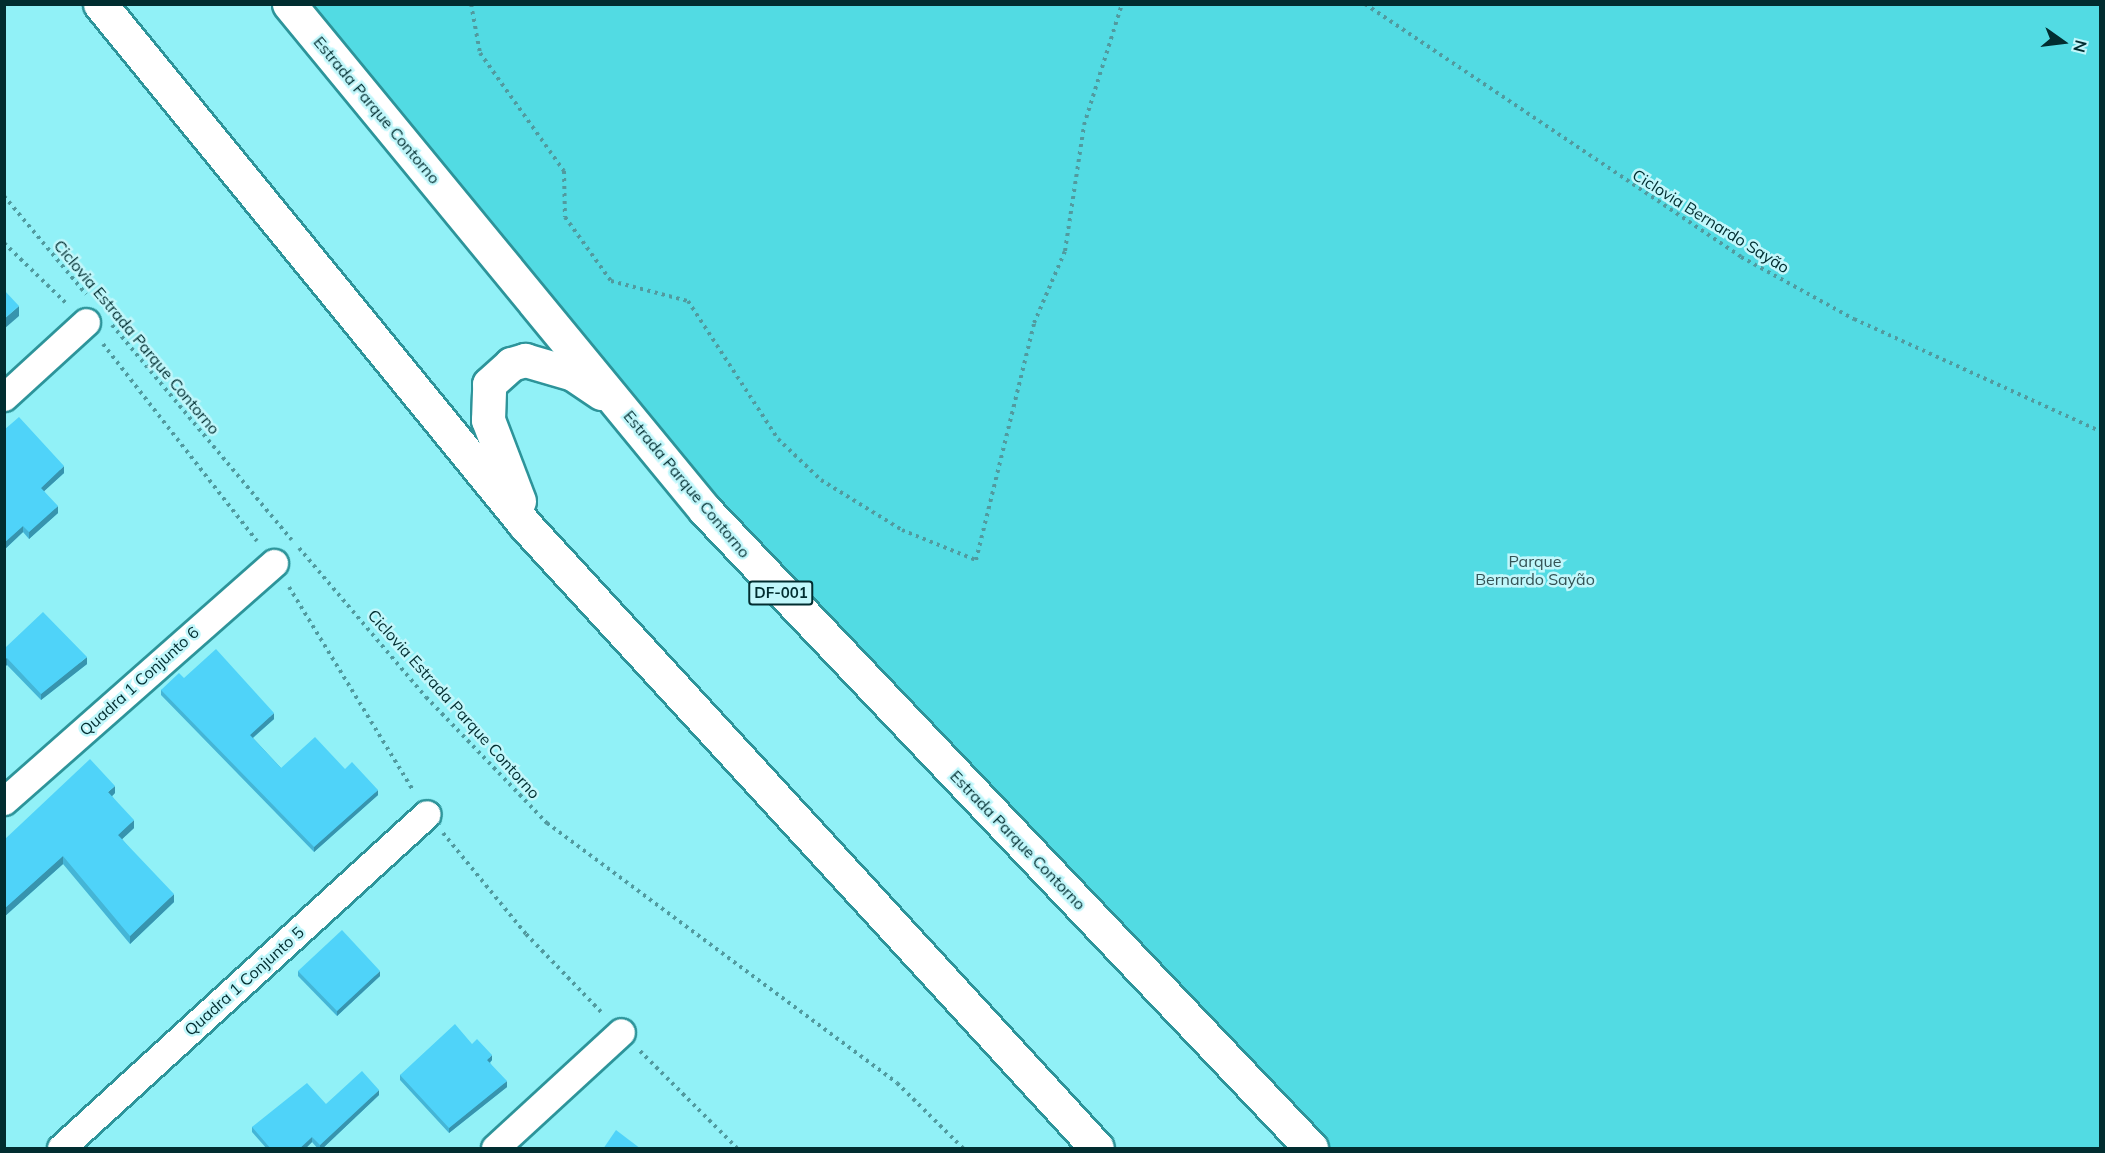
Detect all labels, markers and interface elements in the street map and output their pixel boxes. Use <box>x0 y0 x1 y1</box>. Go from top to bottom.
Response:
north arrow <box>2033 12 2093 72</box>
street label: Estrada Parque Contorno <box>310 32 444 188</box>
text: N <box>2069 38 2092 55</box>
street label: Ciclovia Bernardo Sayão <box>1629 165 1793 277</box>
street label: Ciclovia Estrada Parque Contorno <box>50 236 224 438</box>
street label: Estrada Parque Contorno <box>620 406 754 562</box>
park label: Parque Bernardo Sayão <box>1475 551 1595 589</box>
road number: DF-001 <box>748 581 814 605</box>
street label: Ciclovia Estrada Parque Contorno <box>364 605 544 803</box>
street label: Quadra 1 Conjunto 6 <box>75 622 203 740</box>
street label: Estrada Parque Contorno <box>946 766 1090 914</box>
street label: Quadra 1 Conjunto 5 <box>180 922 308 1040</box>

